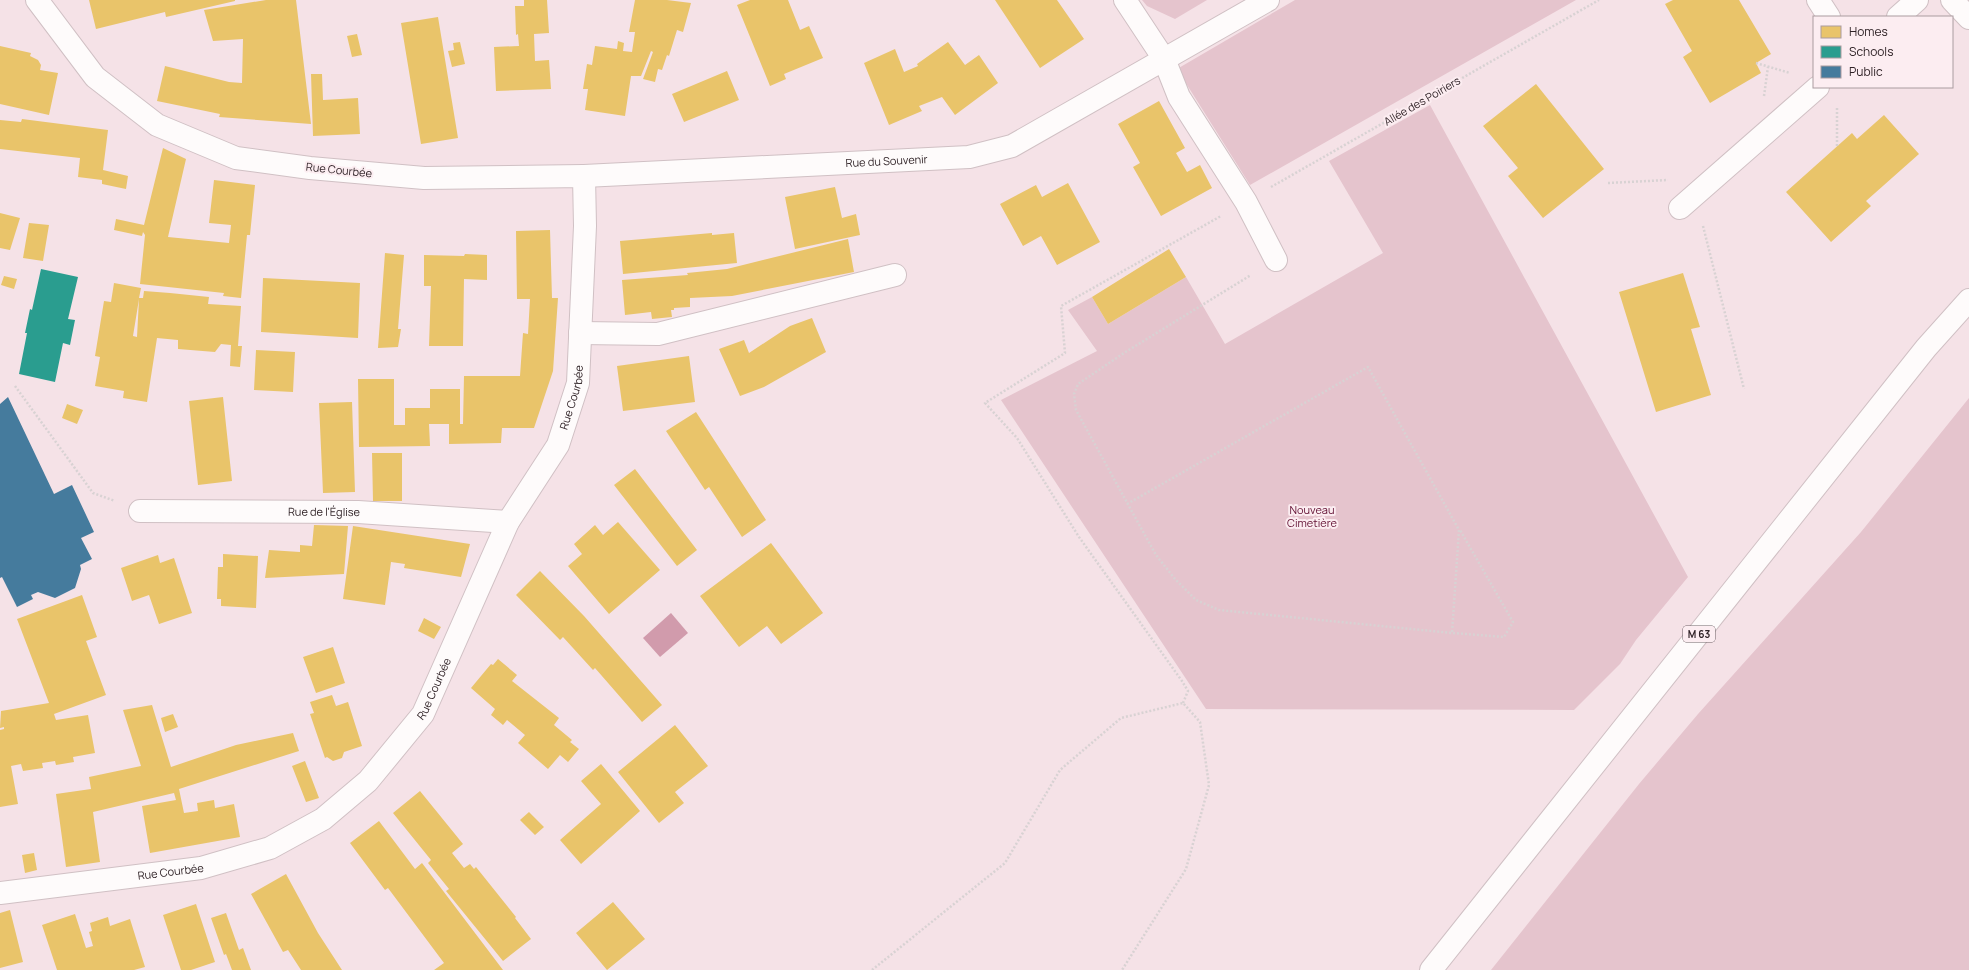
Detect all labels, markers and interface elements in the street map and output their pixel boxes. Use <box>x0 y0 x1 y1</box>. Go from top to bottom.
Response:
legend <box>1813 16 1953 88</box>
text: Homes <box>1849 23 1888 40</box>
text: Schools <box>1849 43 1893 60</box>
text: Public <box>1849 63 1883 80</box>
street label: Allée des Poiriers <box>1381 72 1463 129</box>
street label: Rue du Souvenir <box>845 151 928 170</box>
street label: Rue Courbée <box>305 159 373 180</box>
street label: Rue Courbée <box>555 364 586 431</box>
park label: Nouveau Cimetière <box>1287 502 1337 530</box>
street label: Rue de l'Église <box>288 504 361 519</box>
road number: M 63 <box>1683 626 1715 642</box>
street label: Rue Courbée <box>413 655 454 723</box>
street label: Rue Courbée <box>137 860 205 883</box>

